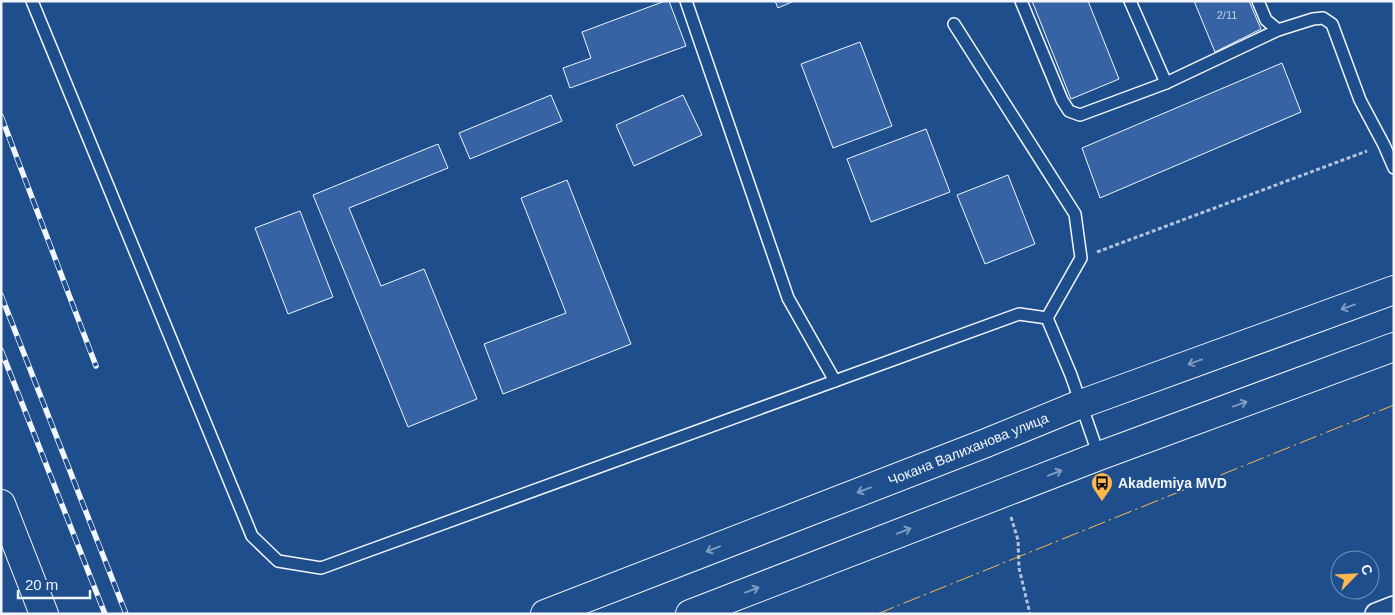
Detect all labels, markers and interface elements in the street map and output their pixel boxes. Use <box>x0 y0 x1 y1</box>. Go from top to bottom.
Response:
house number: 2/11 <box>1217 9 1237 21</box>
one-way arrow <box>1341 303 1356 312</box>
one-way arrow <box>1188 358 1204 367</box>
one-way arrow <box>1232 399 1247 408</box>
street label: Чокана Валиханова улица <box>886 409 1051 489</box>
one-way arrow <box>1047 467 1062 477</box>
bus stop icon: Akademiya MVD <box>1090 471 1114 502</box>
place label: Akademiya MVD <box>1118 475 1227 491</box>
one-way arrow <box>857 486 872 495</box>
one-way arrow <box>895 526 911 535</box>
one-way arrow <box>705 545 721 554</box>
north arrow <box>1330 550 1380 600</box>
text: С <box>1358 562 1376 578</box>
scale bar <box>18 568 90 600</box>
text: 20 m <box>25 576 58 593</box>
one-way arrow <box>744 585 759 594</box>

